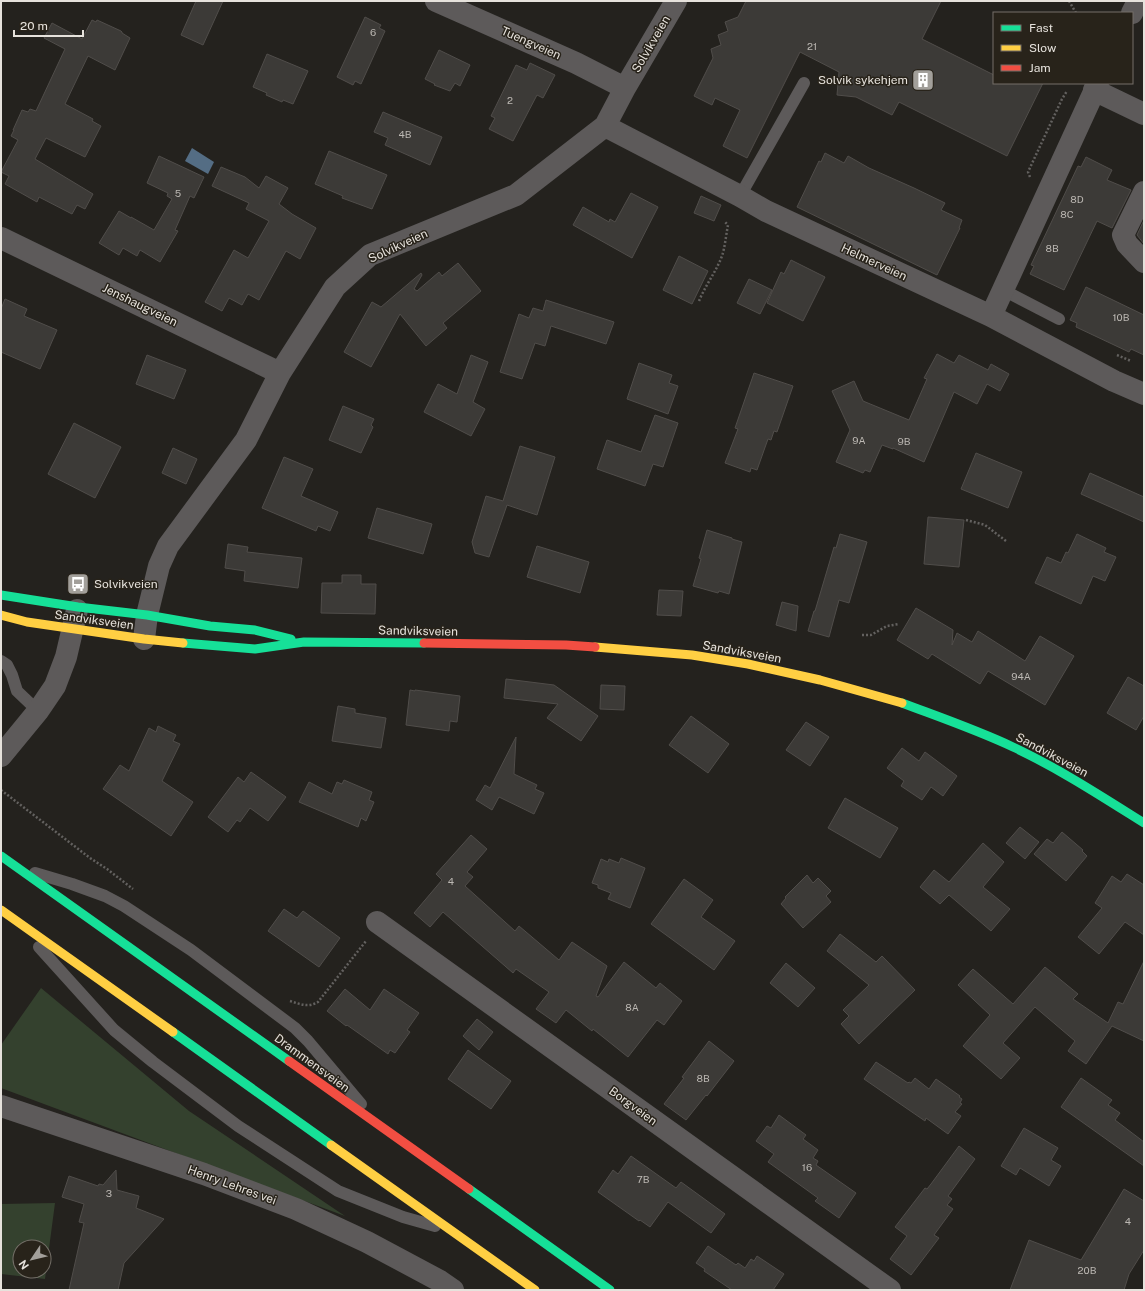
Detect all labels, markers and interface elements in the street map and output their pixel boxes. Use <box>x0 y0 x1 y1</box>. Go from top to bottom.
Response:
scale bar <box>14 12 83 38</box>
legend <box>993 12 1133 84</box>
street label: Solvikveien <box>629 13 673 75</box>
text: 20 m <box>20 19 48 33</box>
text: Fast <box>1029 21 1054 35</box>
street label: Tuengveien <box>499 24 563 62</box>
house number: 6 <box>370 26 376 38</box>
house number: 21 <box>807 40 817 52</box>
text: Slow <box>1029 41 1057 55</box>
text: Jam <box>1029 61 1051 75</box>
building icon: Solvik sykehjem <box>910 67 936 93</box>
place label: Solvik sykehjem <box>818 73 908 87</box>
house number: 2 <box>507 94 513 106</box>
house number: 4B <box>399 128 412 140</box>
house number: 5 <box>175 187 181 199</box>
house number: 8D <box>1070 193 1084 205</box>
house number: 8C <box>1060 208 1074 220</box>
street label: Solvikveien <box>366 226 430 266</box>
street label: Helmerveien <box>839 241 909 283</box>
house number: 8B <box>1045 242 1059 254</box>
street label: Jenshaugveien <box>100 281 180 329</box>
house number: 10B <box>1113 311 1130 323</box>
house number: 9A <box>852 434 866 446</box>
house number: 9B <box>898 435 911 447</box>
bus stop icon: Solvikveien <box>65 571 91 597</box>
place label: Solvikveien <box>94 577 158 591</box>
street label: Sandviksveien <box>53 608 135 633</box>
street label: Sandviksveien <box>378 623 458 639</box>
street label: Sandviksveien <box>701 638 783 666</box>
house number: 94A <box>1011 670 1031 682</box>
street label: Sandviksveien <box>1013 730 1091 780</box>
house number: 4 <box>448 875 454 887</box>
house number: 8A <box>625 1001 639 1013</box>
street label: Drammensveien <box>272 1031 352 1095</box>
house number: 8B <box>696 1072 710 1084</box>
street label: Borgveien <box>606 1084 660 1128</box>
house number: 16 <box>802 1161 812 1173</box>
street label: Henry Lehres vei <box>186 1162 278 1208</box>
house number: 7B <box>637 1173 650 1185</box>
house number: 3 <box>106 1187 112 1199</box>
house number: 4 <box>1125 1215 1131 1227</box>
north arrow <box>12 1239 52 1279</box>
text: N <box>16 1258 31 1272</box>
house number: 20B <box>1078 1264 1097 1276</box>

